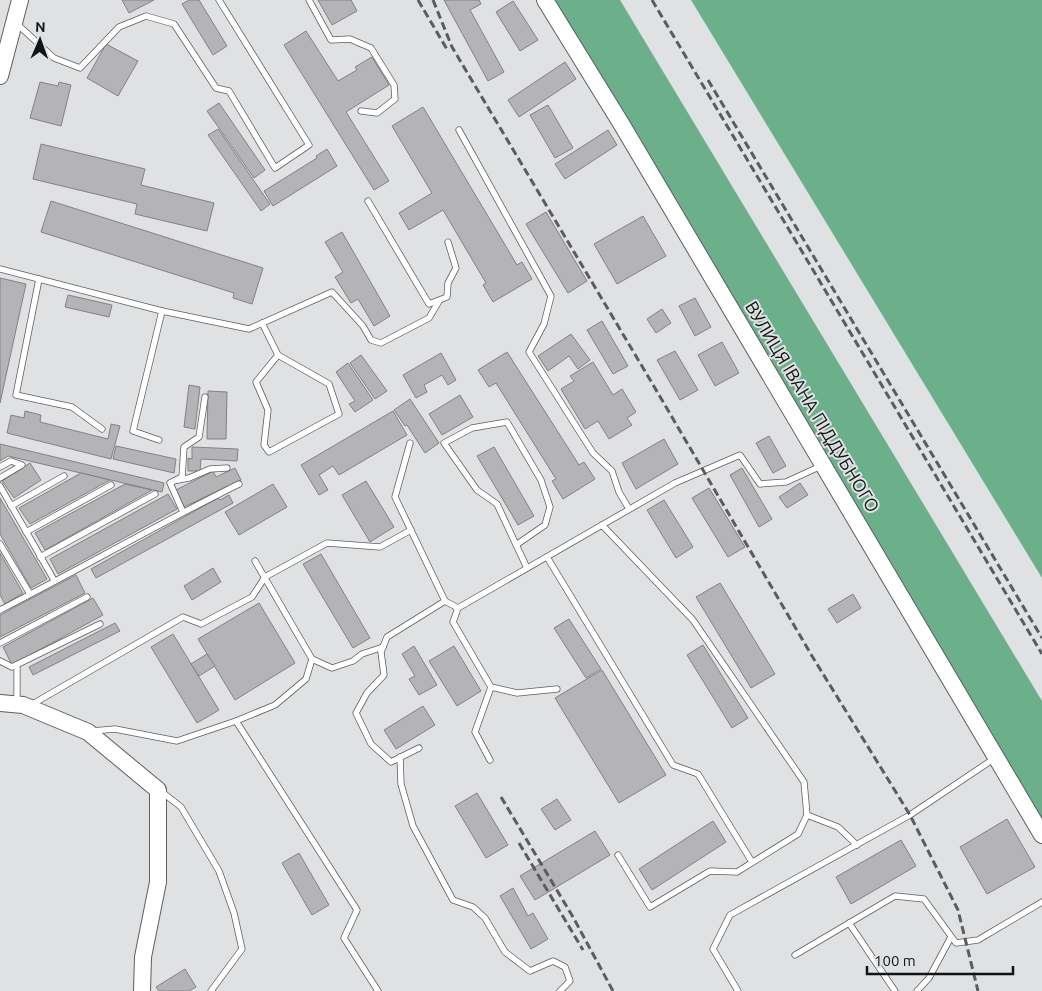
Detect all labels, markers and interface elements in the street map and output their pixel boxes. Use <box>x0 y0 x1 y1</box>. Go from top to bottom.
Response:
north arrow <box>15 15 65 65</box>
text: N <box>35 19 46 35</box>
street label: ВУЛИЦЯ ІВАНА ПІДДУБНОГО <box>742 297 884 516</box>
scale bar <box>867 944 1013 976</box>
text: 100 m <box>874 952 916 969</box>

